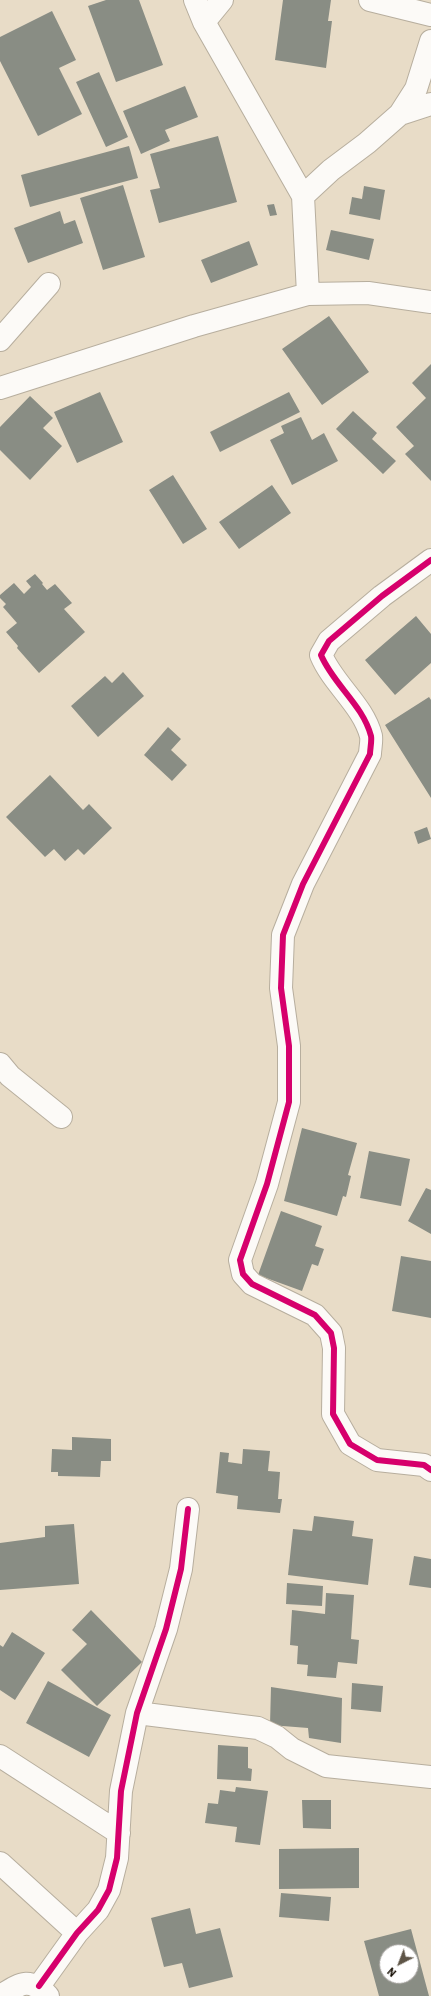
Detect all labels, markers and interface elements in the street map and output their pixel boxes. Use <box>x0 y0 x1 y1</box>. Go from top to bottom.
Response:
north arrow <box>379 1944 419 1984</box>
text: N <box>384 1965 398 1980</box>

